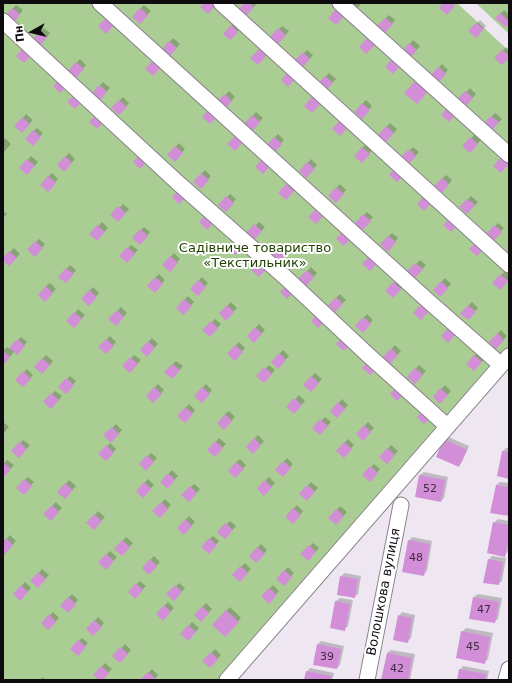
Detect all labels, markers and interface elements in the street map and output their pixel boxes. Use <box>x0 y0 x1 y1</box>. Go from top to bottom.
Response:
north arrow <box>12 12 52 52</box>
text: Пн <box>12 25 27 43</box>
park label: Садівниче товариство «Текстильник» <box>179 241 331 272</box>
house number: 52 <box>423 482 437 496</box>
street label: Волошкова вулиця <box>364 527 404 657</box>
house number: 48 <box>409 551 423 565</box>
house number: 47 <box>477 603 491 617</box>
house number: 45 <box>466 640 480 654</box>
house number: 39 <box>320 650 334 664</box>
house number: 42 <box>390 662 404 676</box>

